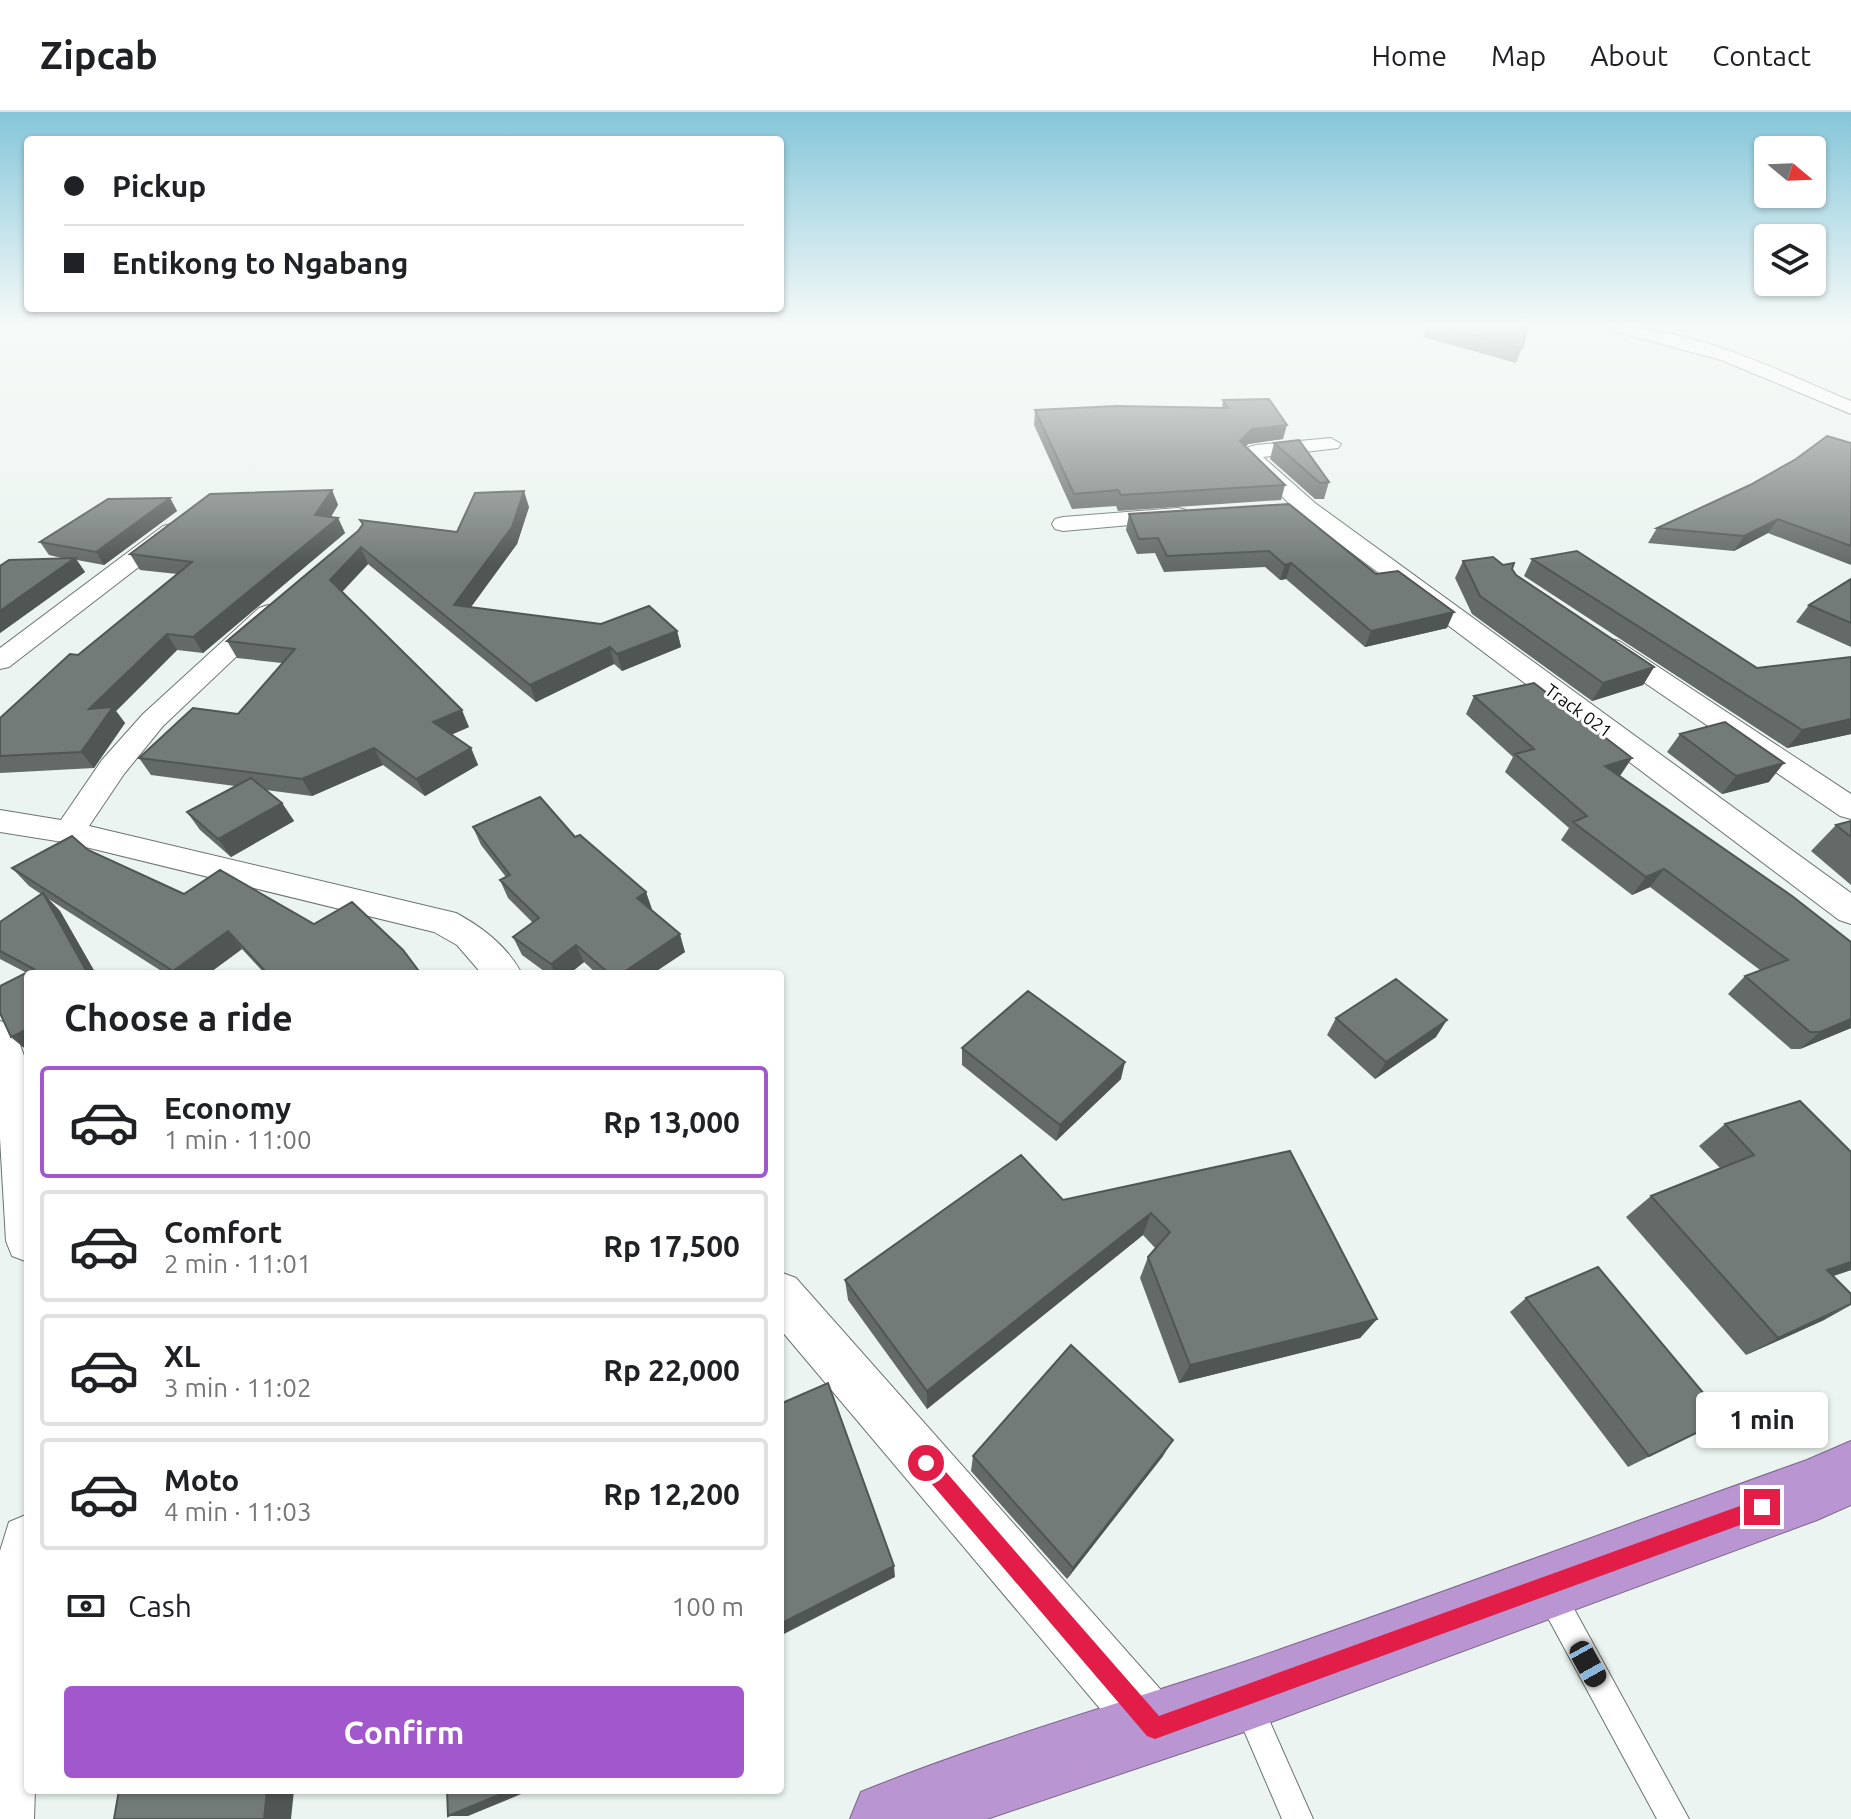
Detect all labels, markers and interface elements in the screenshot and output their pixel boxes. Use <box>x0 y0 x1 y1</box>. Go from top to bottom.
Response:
text: Zipcab <box>40 34 158 76</box>
text: Home <box>1372 40 1447 71</box>
text: Map <box>1491 40 1546 71</box>
text: About <box>1590 40 1668 71</box>
text: Contact <box>1712 40 1811 71</box>
north arrow <box>1754 136 1826 208</box>
map controls <box>1754 136 1826 296</box>
text: Pickup <box>112 169 206 203</box>
button: layers <box>1754 224 1826 296</box>
text: Entikong to Ngabang <box>112 246 408 280</box>
street label: Track 021 <box>1542 679 1616 741</box>
text: Choose a ride <box>64 997 293 1038</box>
icon: car <box>68 1086 140 1158</box>
text: Economy <box>164 1091 291 1125</box>
text: Rp 13,000 <box>603 1105 740 1139</box>
text: 1 min · 11:00 <box>164 1125 312 1154</box>
icon: car <box>68 1210 140 1282</box>
text: Comfort <box>164 1215 282 1249</box>
text: Rp 17,500 <box>603 1229 740 1263</box>
text: 2 min · 11:01 <box>164 1249 312 1278</box>
icon: car <box>68 1334 140 1406</box>
text: XL <box>164 1339 200 1373</box>
text: Rp 22,000 <box>603 1353 740 1387</box>
text: 3 min · 11:02 <box>164 1373 312 1402</box>
callout: 1 min <box>1696 1391 1828 1447</box>
text: 1 min <box>1729 1405 1795 1434</box>
route start <box>908 1445 944 1481</box>
icon: car <box>68 1458 140 1530</box>
text: Moto <box>164 1463 239 1497</box>
text: Rp 12,200 <box>603 1477 740 1511</box>
route end <box>1744 1489 1780 1525</box>
text: 4 min · 11:03 <box>164 1497 312 1526</box>
icon: cash <box>64 1584 108 1628</box>
text: Cash <box>128 1589 192 1623</box>
text: 100 m <box>672 1592 744 1621</box>
car <box>1566 1637 1610 1691</box>
button: Confirm <box>64 1686 744 1778</box>

